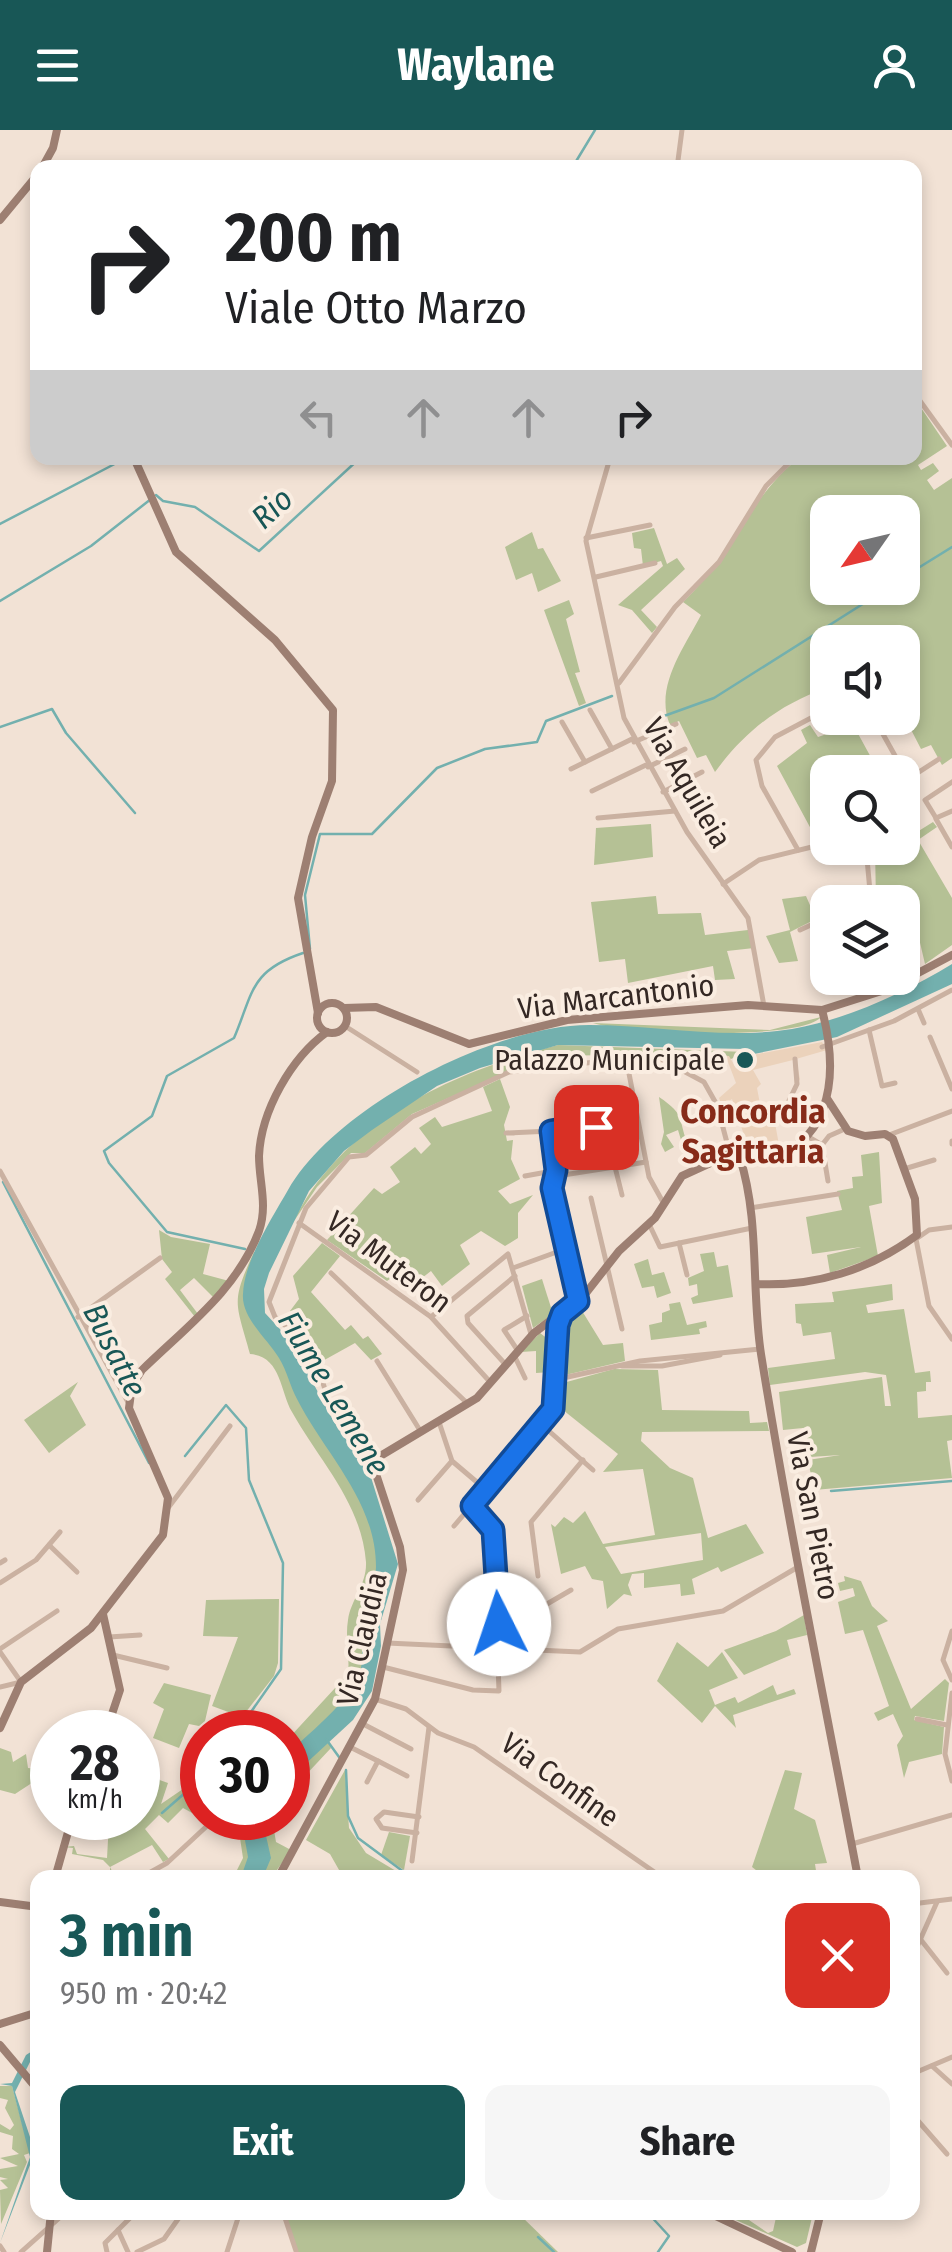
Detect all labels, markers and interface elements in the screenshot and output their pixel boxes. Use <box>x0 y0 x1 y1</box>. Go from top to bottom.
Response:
icon: menu <box>30 38 85 93</box>
text: Waylane <box>397 38 555 92</box>
icon: person <box>867 38 922 93</box>
text: 200 m <box>225 196 402 280</box>
icon: right <box>60 200 190 330</box>
text: Viale Otto Marzo <box>225 281 527 335</box>
icon: left <box>291 390 346 445</box>
icon: ahead <box>396 390 451 445</box>
icon: ahead <box>501 390 556 445</box>
icon: right <box>606 390 661 445</box>
water label: Rio <box>244 480 300 536</box>
north arrow <box>810 495 920 605</box>
map controls <box>810 495 920 995</box>
button: sound <box>810 625 920 735</box>
street label: Via Aquileia <box>635 711 739 855</box>
button: search <box>810 755 920 865</box>
button: layers <box>810 885 920 995</box>
street label: Via Marcantonio <box>516 967 716 1027</box>
place label: Palazzo Municipale <box>494 1042 725 1078</box>
marker: Palazzo Municipale <box>734 1049 756 1071</box>
pin <box>554 1085 639 1170</box>
district label: Concordia Sagittaria <box>680 1090 826 1172</box>
icon: arrive <box>569 1100 624 1155</box>
street label: Via Muteron <box>319 1203 459 1321</box>
water label: Busatte <box>75 1297 155 1403</box>
water label: Fiume Lemene <box>270 1304 398 1482</box>
street label: Via San Pietro <box>779 1429 847 1603</box>
street label: Via Claudia <box>329 1569 395 1709</box>
position arrow <box>447 1572 551 1676</box>
speed limit sign: 30 <box>180 1710 310 1840</box>
street label: Via Confine <box>494 1725 626 1835</box>
text: 28 <box>70 1733 120 1793</box>
text: km/h <box>67 1785 123 1815</box>
text: 3 min <box>60 1900 194 1972</box>
button: close <box>785 1903 890 2008</box>
text: 950 m · 20:42 <box>60 1974 227 2012</box>
button: Exit <box>60 2085 465 2200</box>
button: Share <box>485 2085 890 2200</box>

